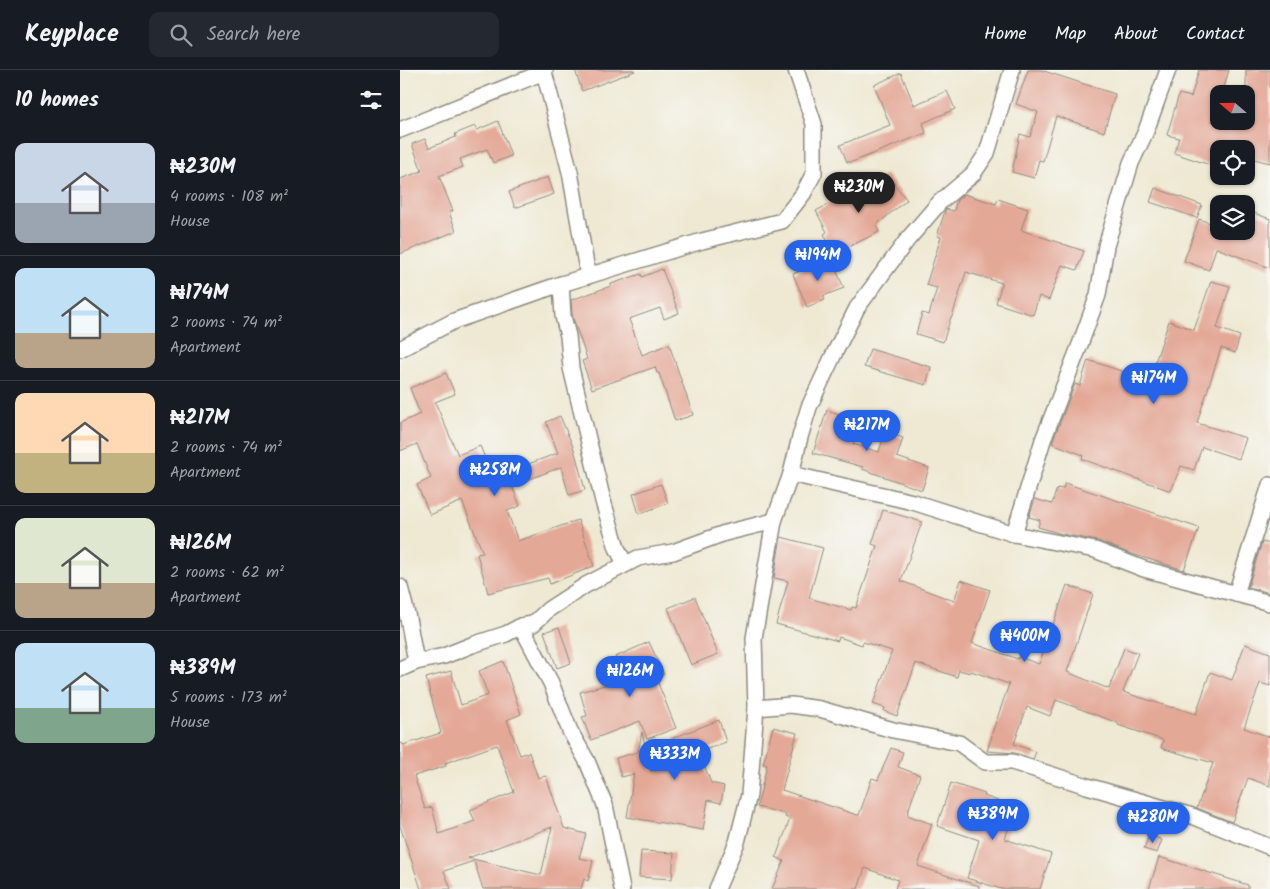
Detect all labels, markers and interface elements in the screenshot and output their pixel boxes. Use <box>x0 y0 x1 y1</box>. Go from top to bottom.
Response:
search box <box>149 12 499 57</box>
text: Keyplace <box>25 15 119 54</box>
text: Search here <box>207 20 300 50</box>
text: Home <box>984 20 1027 49</box>
text: Map <box>1055 20 1086 49</box>
text: About <box>1114 20 1158 49</box>
text: Contact <box>1186 20 1245 49</box>
icon: search <box>167 21 195 49</box>
text: 10 homes <box>15 84 99 117</box>
north arrow <box>1210 85 1255 130</box>
map controls <box>1210 85 1255 240</box>
icon: filters <box>357 86 385 114</box>
button: locate <box>1210 140 1255 185</box>
text: ₦230M <box>170 151 236 184</box>
icon: home <box>55 163 115 223</box>
pin: ₦230M <box>824 172 894 214</box>
text: ₦230M <box>834 175 884 200</box>
text: 4 rooms · 108 m² <box>170 184 288 209</box>
button: layers <box>1210 195 1255 240</box>
text: House <box>170 209 210 234</box>
pin: ₦194M <box>783 240 853 282</box>
text: ₦194M <box>795 243 841 268</box>
text: ₦174M <box>170 277 229 310</box>
icon: home <box>55 288 115 348</box>
text: 2 rooms · 74 m² <box>170 310 282 335</box>
text: Apartment <box>170 335 241 360</box>
pin: ₦174M <box>1119 362 1189 405</box>
text: ₦174M <box>1132 366 1176 391</box>
text: ₦217M <box>170 402 230 435</box>
pin: ₦217M <box>832 410 902 452</box>
icon: home <box>55 413 115 473</box>
text: ₦217M <box>844 413 890 438</box>
text: 2 rooms · 74 m² <box>170 435 282 460</box>
pin: ₦258M <box>460 454 530 497</box>
text: ₦258M <box>470 458 520 483</box>
text: Apartment <box>170 460 241 485</box>
text: ₦126M <box>170 527 231 560</box>
icon: home <box>55 538 115 598</box>
text: 2 rooms · 62 m² <box>170 560 284 585</box>
text: Apartment <box>170 585 241 610</box>
pin: ₦400M <box>990 620 1060 663</box>
text: ₦400M <box>1001 624 1049 649</box>
text: ₦389M <box>170 652 236 685</box>
pin: ₦126M <box>595 656 665 698</box>
text: ₦126M <box>607 659 653 684</box>
icon: home <box>55 663 115 723</box>
text: 5 rooms · 173 m² <box>170 685 287 710</box>
text: House <box>170 710 210 735</box>
pin: ₦333M <box>640 738 710 781</box>
text: ₦333M <box>650 742 700 767</box>
pin: ₦389M <box>958 798 1028 841</box>
text: ₦389M <box>968 802 1018 827</box>
pin: ₦280M <box>1118 802 1188 844</box>
text: ₦280M <box>1128 805 1178 830</box>

